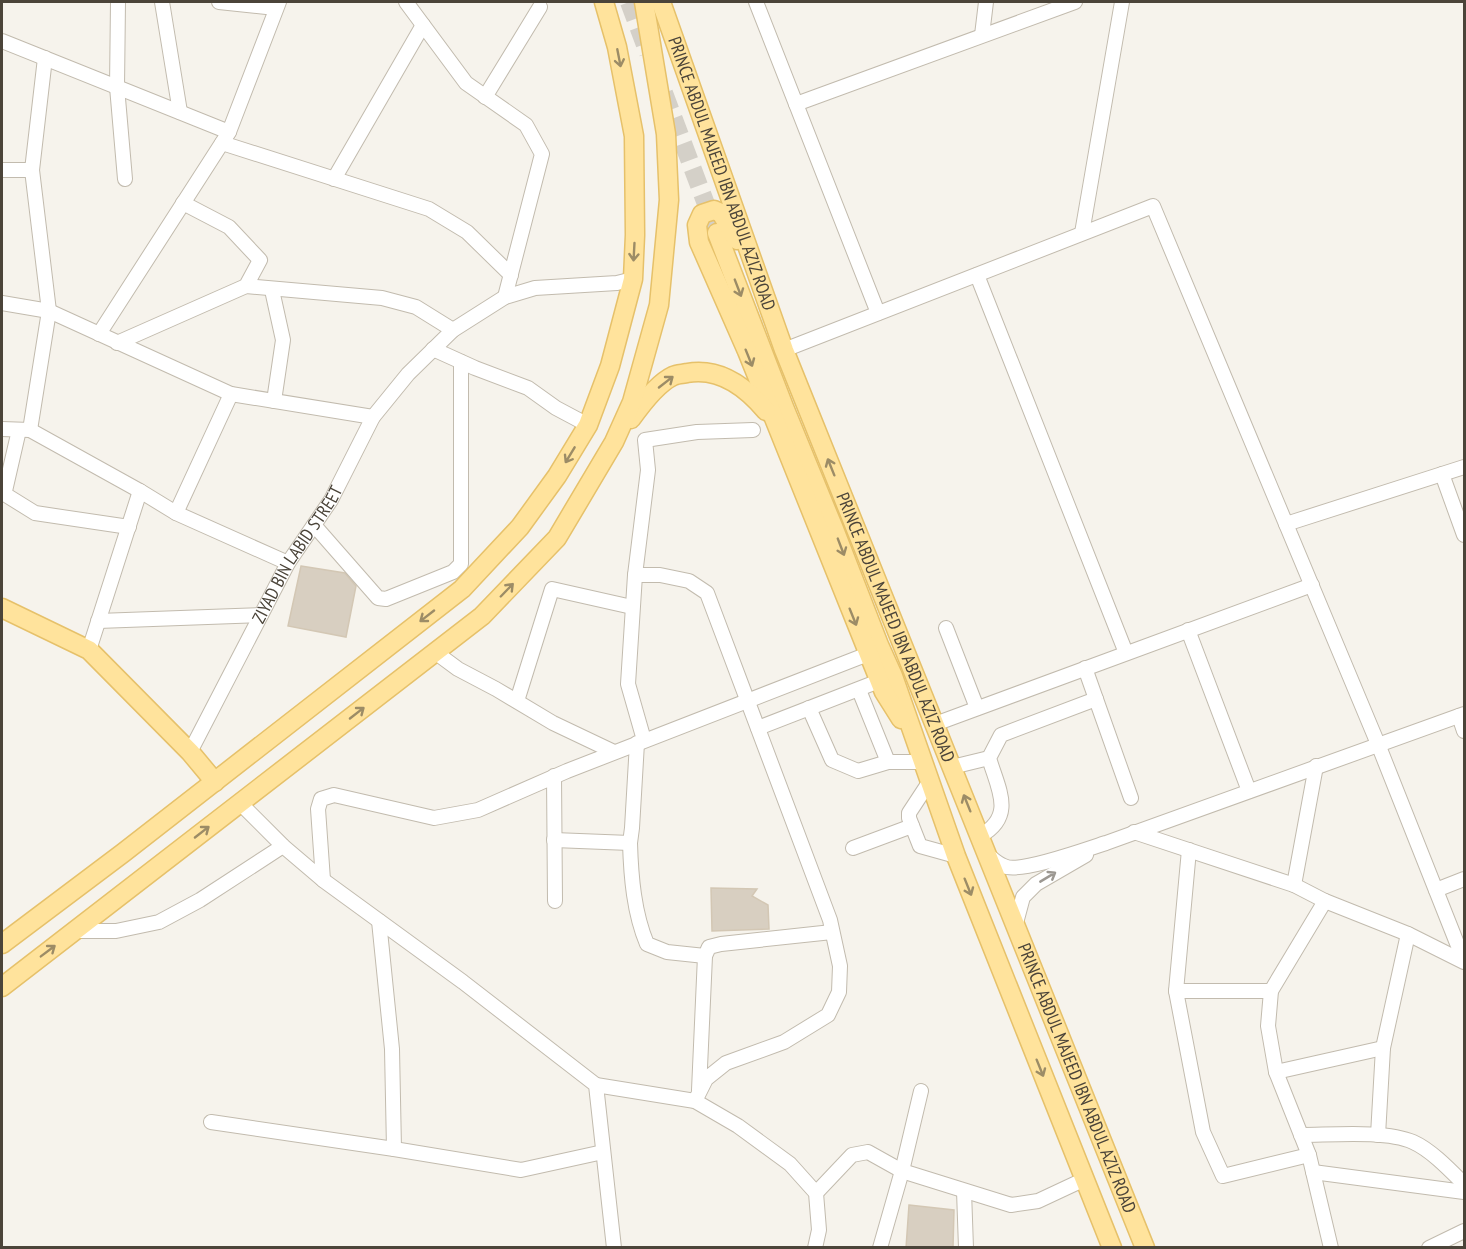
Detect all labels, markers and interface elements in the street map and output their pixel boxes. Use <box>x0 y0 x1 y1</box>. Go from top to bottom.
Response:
street label: PRINCE ABDUL MAJEED IBN ABDUL AZIZ ROAD <box>663 34 781 313</box>
one-way arrow <box>614 48 625 67</box>
one-way arrow <box>629 241 640 261</box>
one-way arrow <box>734 278 745 297</box>
one-way arrow <box>744 348 755 366</box>
one-way arrow <box>658 376 674 389</box>
one-way arrow <box>563 446 575 463</box>
one-way arrow <box>825 458 836 477</box>
street label: ZIYAD BIN LABID STREET <box>247 482 347 627</box>
street label: PRINCE ABDUL MAJEED IBN ABDUL AZIZ ROAD <box>831 489 960 765</box>
one-way arrow <box>836 537 847 556</box>
one-way arrow <box>500 582 515 597</box>
one-way arrow <box>848 607 859 625</box>
one-way arrow <box>420 610 436 623</box>
one-way arrow <box>348 706 364 719</box>
one-way arrow <box>961 795 972 813</box>
one-way arrow <box>194 825 210 838</box>
one-way arrow <box>1039 871 1056 883</box>
one-way arrow <box>963 877 974 896</box>
street label: PRINCE ABDUL MAJEED IBN ABDUL AZIZ ROAD <box>1013 940 1142 1216</box>
one-way arrow <box>40 945 56 958</box>
one-way arrow <box>1035 1058 1046 1077</box>

